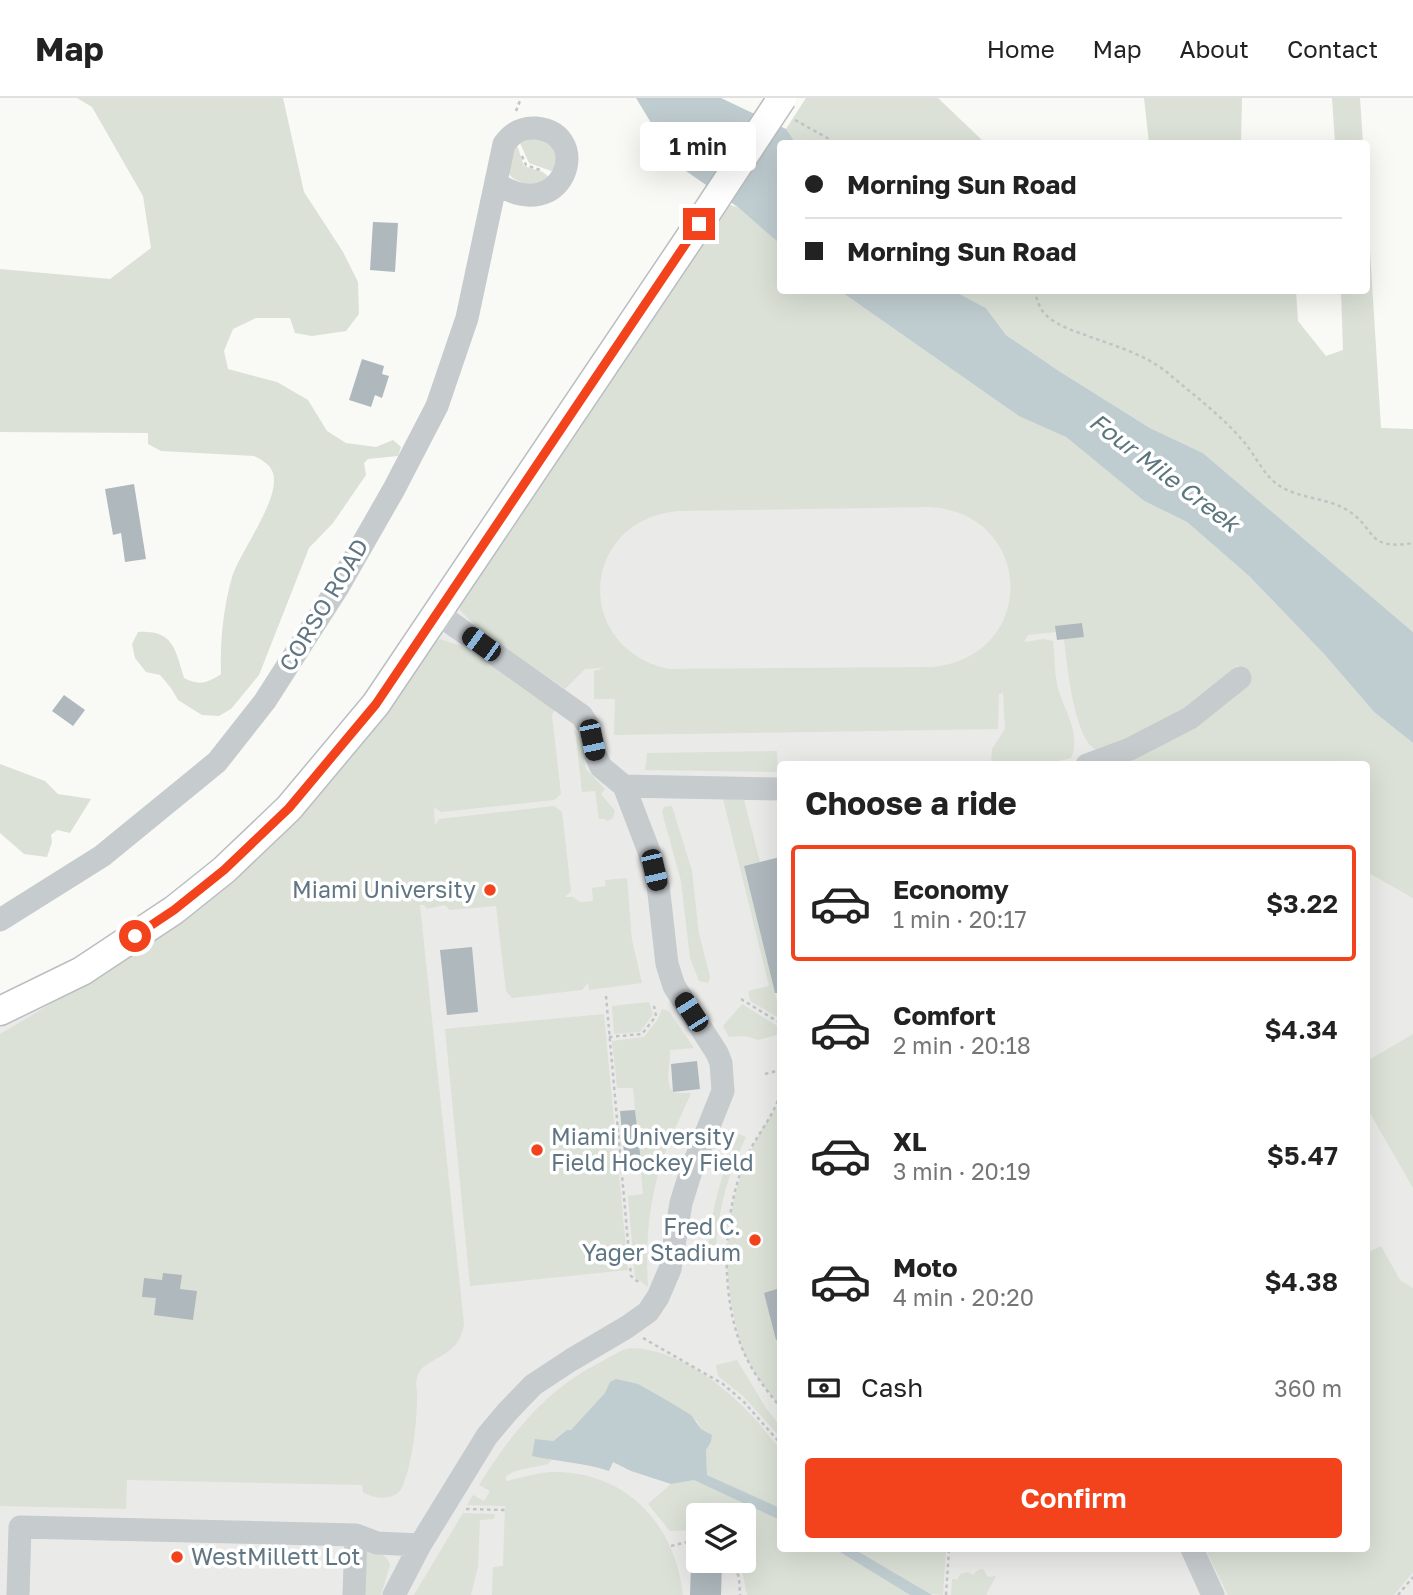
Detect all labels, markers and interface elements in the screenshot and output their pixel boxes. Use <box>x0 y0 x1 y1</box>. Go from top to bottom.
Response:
text: Map <box>35 29 104 68</box>
text: Home <box>987 34 1055 63</box>
text: Map <box>1093 34 1142 63</box>
text: About <box>1180 34 1249 63</box>
text: Contact <box>1287 34 1378 63</box>
callout: 1 min <box>641 122 757 172</box>
text: 1 min <box>669 132 727 160</box>
text: Morning Sun Road <box>847 169 1076 200</box>
route end <box>683 208 715 240</box>
text: Morning Sun Road <box>847 236 1076 267</box>
water label: Four Mile Creek <box>1084 406 1247 539</box>
street label: CORSO ROAD <box>273 533 374 676</box>
car <box>458 623 505 665</box>
car <box>578 717 607 763</box>
text: Choose a ride <box>805 784 1017 822</box>
car <box>640 847 669 893</box>
icon: car <box>809 872 872 935</box>
text: Economy <box>893 874 1009 905</box>
place label: Miami University <box>292 875 476 903</box>
marker: Miami University <box>482 882 498 898</box>
text: $3.22 <box>1266 888 1338 919</box>
text: 1 min · 20:17 <box>893 905 1027 933</box>
route start <box>119 920 151 952</box>
car <box>671 989 712 1035</box>
icon: car <box>809 998 872 1061</box>
text: Comfort <box>893 1000 996 1031</box>
text: $4.34 <box>1264 1014 1338 1045</box>
text: 2 min · 20:18 <box>893 1031 1031 1059</box>
place label: Miami University Field Hockey Field <box>551 1122 754 1176</box>
icon: car <box>809 1124 872 1187</box>
text: XL <box>893 1126 927 1157</box>
text: $5.47 <box>1267 1140 1338 1171</box>
marker: Miami University Field Hockey Field <box>529 1142 545 1158</box>
text: 3 min · 20:19 <box>893 1157 1031 1185</box>
place label: Fred C. Yager Stadium <box>582 1212 741 1266</box>
marker: Fred C. Yager Stadium <box>747 1232 763 1248</box>
icon: car <box>809 1250 872 1313</box>
text: Moto <box>893 1252 958 1283</box>
text: $4.38 <box>1264 1266 1338 1297</box>
text: 4 min · 20:20 <box>893 1283 1034 1311</box>
icon: cash <box>805 1369 843 1407</box>
text: Cash <box>861 1372 923 1403</box>
text: 360 m <box>1274 1374 1342 1402</box>
button: Confirm <box>805 1458 1342 1538</box>
map controls <box>686 1503 756 1573</box>
button: layers <box>686 1503 756 1573</box>
place label: WestMillett Lot <box>191 1542 360 1570</box>
marker: WestMillett Lot <box>169 1549 185 1565</box>

